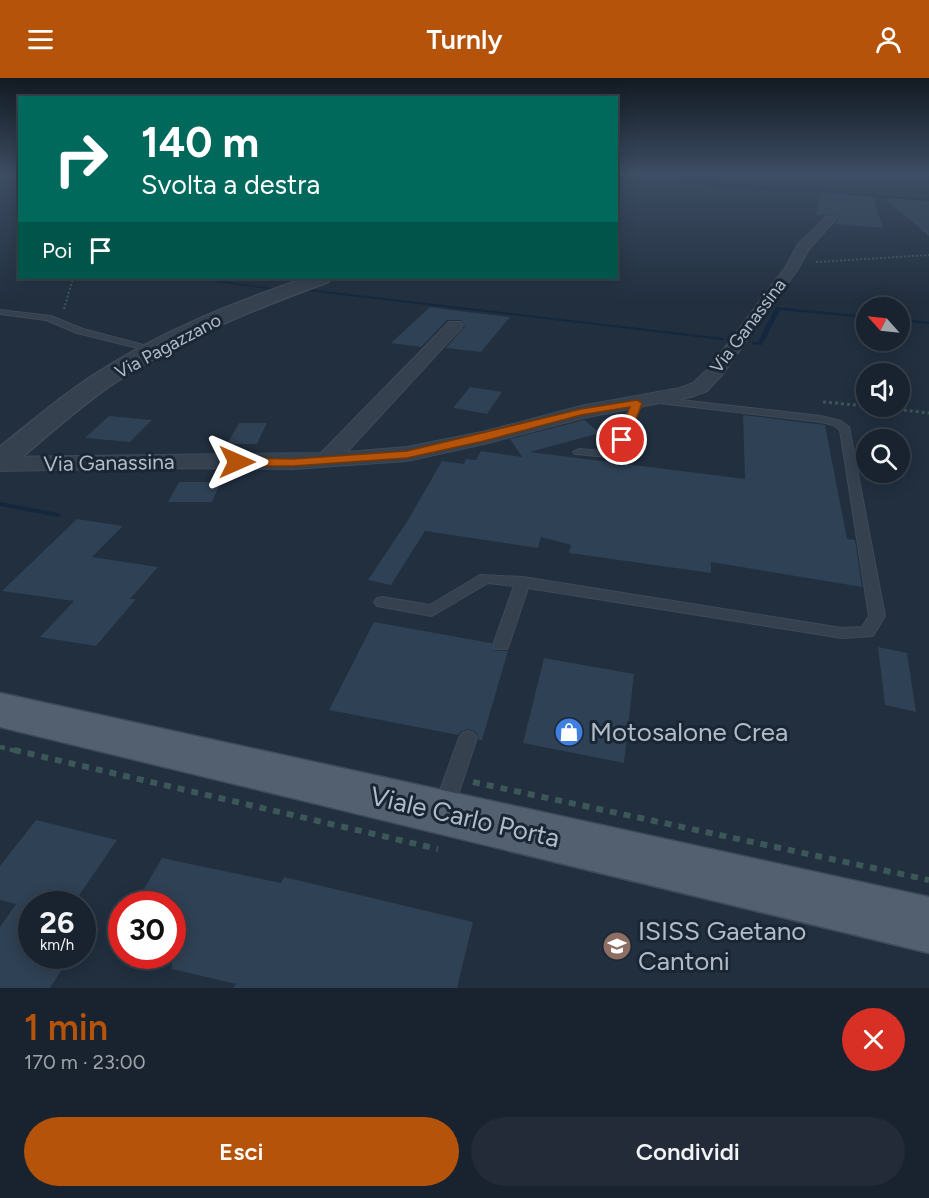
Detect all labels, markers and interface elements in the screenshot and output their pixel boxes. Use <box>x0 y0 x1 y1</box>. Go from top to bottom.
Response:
icon: menu <box>24 23 57 56</box>
text: Turnly <box>427 23 502 56</box>
icon: person <box>872 23 905 56</box>
text: 140 m <box>141 117 259 168</box>
icon: right <box>42 120 120 198</box>
text: Svolta a destra <box>141 168 320 201</box>
icon: arrive <box>84 234 117 267</box>
text: Poi <box>42 237 72 264</box>
street label: Via Ganassina <box>705 274 791 378</box>
north arrow <box>856 297 910 351</box>
map controls <box>856 297 910 483</box>
street label: Via Pagazzano <box>111 309 225 383</box>
button: sound <box>856 363 910 417</box>
pin <box>596 414 647 465</box>
icon: arrive <box>605 423 638 456</box>
button: search <box>856 429 910 483</box>
position arrow <box>205 430 269 494</box>
street label: Via Ganassina <box>43 449 175 476</box>
shop icon: Motosalone Crea <box>553 716 585 748</box>
place label: Motosalone Crea <box>590 716 788 748</box>
street label: Viale Carlo Porta <box>367 780 563 854</box>
speed limit sign: 30 <box>108 891 186 969</box>
text: 26 <box>40 904 74 941</box>
place label: ISISS Gaetano Cantoni <box>638 915 806 977</box>
school or university icon: ISISS Gaetano Cantoni <box>601 930 633 962</box>
text: km/h <box>40 936 74 954</box>
text: 1 min <box>24 1006 108 1049</box>
button: close <box>842 1008 905 1071</box>
text: 170 m · 23:00 <box>24 1050 146 1074</box>
button: Esci <box>24 1117 459 1186</box>
button: Condividi <box>471 1117 905 1186</box>

